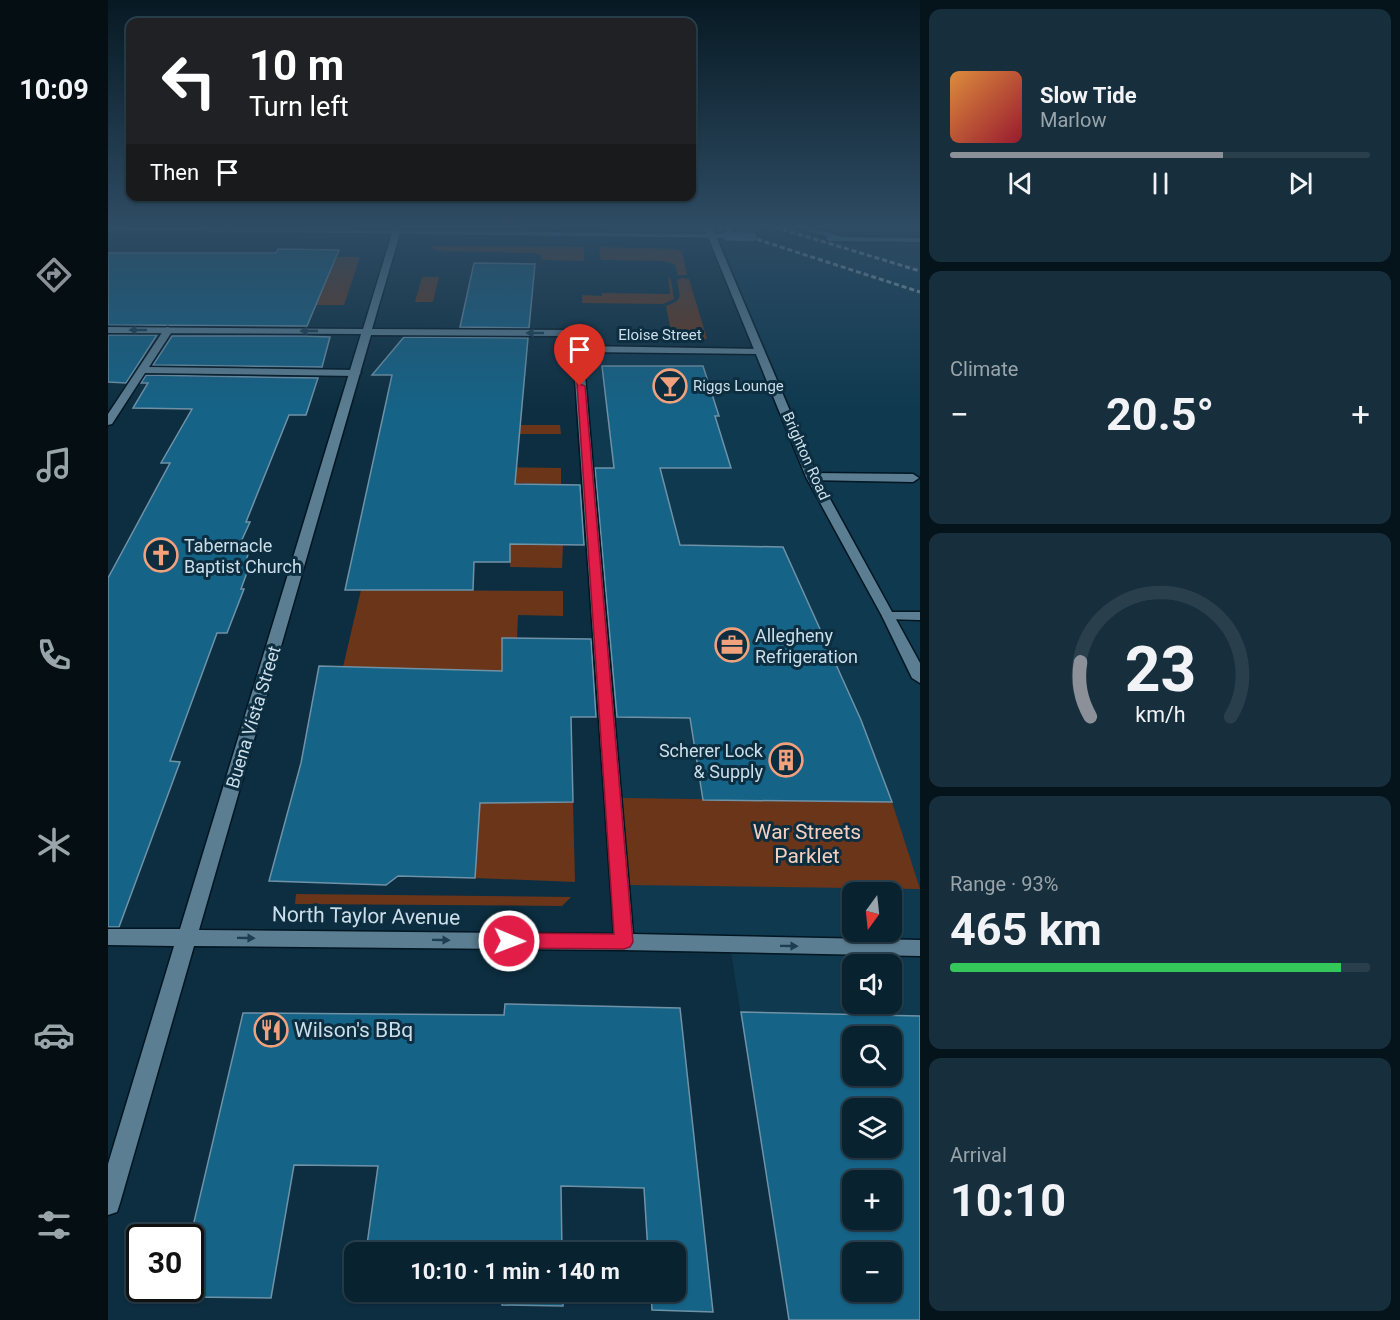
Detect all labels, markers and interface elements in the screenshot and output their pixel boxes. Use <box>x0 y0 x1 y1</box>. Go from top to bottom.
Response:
text: 10 m <box>249 41 344 90</box>
icon: left <box>150 42 228 120</box>
text: 10:09 <box>19 74 89 106</box>
text: Slow Tide <box>1040 83 1137 108</box>
text: Turn left <box>249 91 349 123</box>
text: Marlow <box>1040 108 1106 132</box>
icon: arrive <box>211 156 244 189</box>
text: Then <box>150 160 199 185</box>
icon: previous <box>1004 167 1037 200</box>
icon: pause <box>1144 167 1177 200</box>
icon: next <box>1284 167 1317 200</box>
icon: directions <box>33 254 75 296</box>
pin <box>554 324 605 386</box>
one-way arrow <box>128 325 147 335</box>
one-way arrow <box>300 326 319 336</box>
street label: Eloise Street <box>618 326 702 344</box>
one-way arrow <box>525 328 544 338</box>
icon: arrive <box>563 333 596 366</box>
text: Climate <box>950 357 1018 381</box>
bar icon: Riggs Lounge <box>652 368 688 404</box>
place label: Riggs Lounge <box>693 377 784 395</box>
text: 20.5° <box>1106 388 1214 441</box>
text: − <box>950 395 969 434</box>
text: + <box>1351 395 1370 434</box>
street label: Brighton Road <box>779 409 833 503</box>
icon: music <box>33 444 75 486</box>
place label: Tabernacle Baptist Church <box>184 535 302 577</box>
church icon: Tabernacle Baptist Church <box>143 537 179 573</box>
place label: Allegheny Refrigeration <box>755 625 858 667</box>
office icon: Allegheny Refrigeration <box>714 627 750 663</box>
text: 23 <box>1124 633 1196 706</box>
icon: phone <box>33 634 75 676</box>
street label: Buena Vista Street <box>221 643 285 791</box>
text: km/h <box>1135 702 1185 727</box>
place label: Scherer Lock & Supply <box>659 740 764 782</box>
building icon: Scherer Lock & Supply <box>768 742 804 778</box>
park label: War Streets Parklet <box>753 820 861 868</box>
icon: climate <box>33 824 75 866</box>
text: Range · 93% <box>950 872 1058 896</box>
north arrow <box>842 882 902 942</box>
map controls <box>842 882 902 1302</box>
street label: North Taylor Avenue <box>272 902 460 930</box>
text: 465 km <box>950 903 1102 956</box>
position arrow <box>477 909 541 973</box>
one-way arrow <box>236 934 255 943</box>
one-way arrow <box>431 935 450 945</box>
one-way arrow <box>779 941 798 951</box>
button: sound <box>842 954 902 1014</box>
restaurant icon: Wilson's BBq <box>253 1012 289 1048</box>
icon: car <box>33 1014 75 1056</box>
place label: Wilson's BBq <box>294 1018 413 1042</box>
button: search <box>842 1026 902 1086</box>
button: layers <box>842 1098 902 1158</box>
text: Arrival <box>950 1143 1007 1167</box>
button: + <box>842 1170 902 1230</box>
text: 10:10 <box>950 1174 1066 1227</box>
icon: filters <box>33 1204 75 1246</box>
speed limit sign: 30 <box>126 1224 204 1302</box>
button: − <box>842 1242 902 1302</box>
text: 10:10 · 1 min · 140 m <box>410 1259 620 1284</box>

